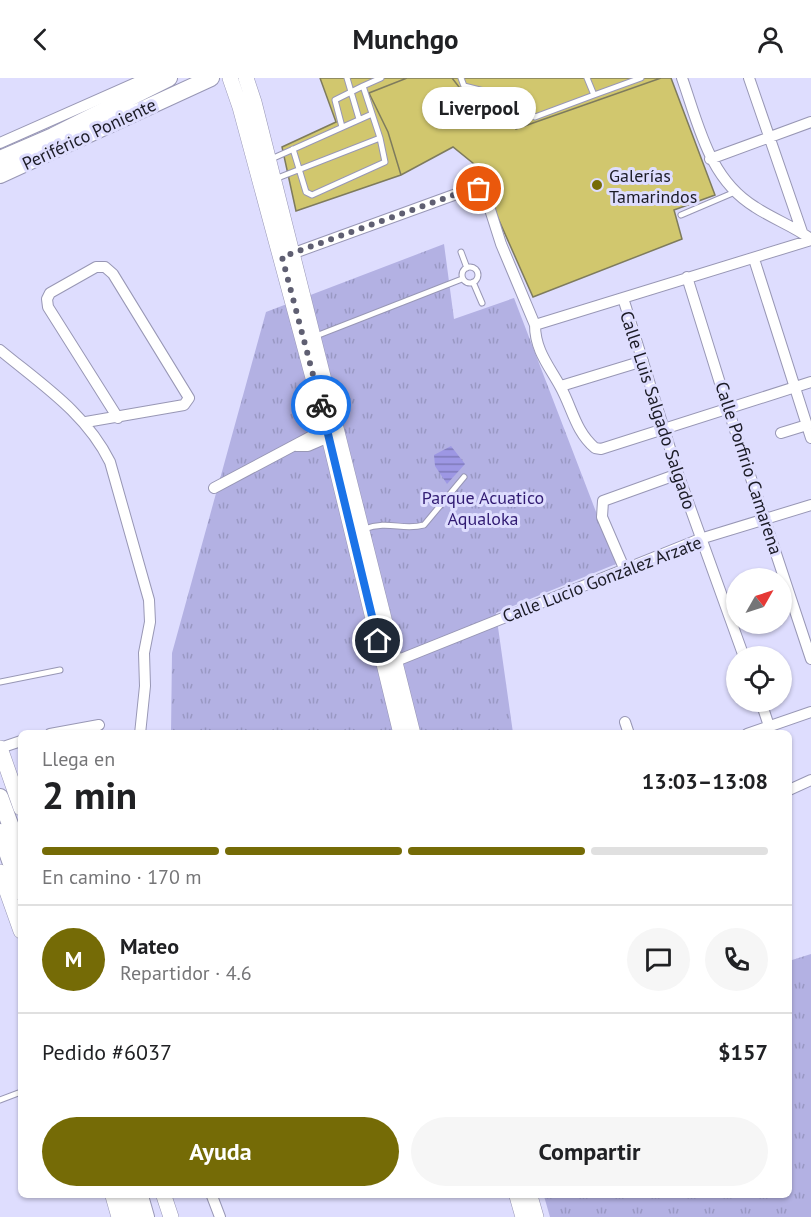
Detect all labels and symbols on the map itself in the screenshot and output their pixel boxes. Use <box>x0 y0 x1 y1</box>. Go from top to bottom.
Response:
callout: Liverpool <box>422 87 536 129</box>
street label: Periférico Poniente <box>18 93 160 175</box>
pin <box>453 163 504 214</box>
place label: Galerías Tamarindos <box>609 164 697 208</box>
marker: Galerías Tamarindos <box>590 178 604 192</box>
street label: Calle Luis Salgado Salgado <box>615 308 701 512</box>
courier <box>291 375 351 435</box>
street label: Calle Porfirio Camarena <box>710 379 788 557</box>
park label: Parque Acuatico Aqualoka <box>422 486 544 530</box>
street label: Calle Lucio González Arzate <box>499 530 705 628</box>
north arrow <box>726 568 792 634</box>
pin <box>352 615 403 666</box>

